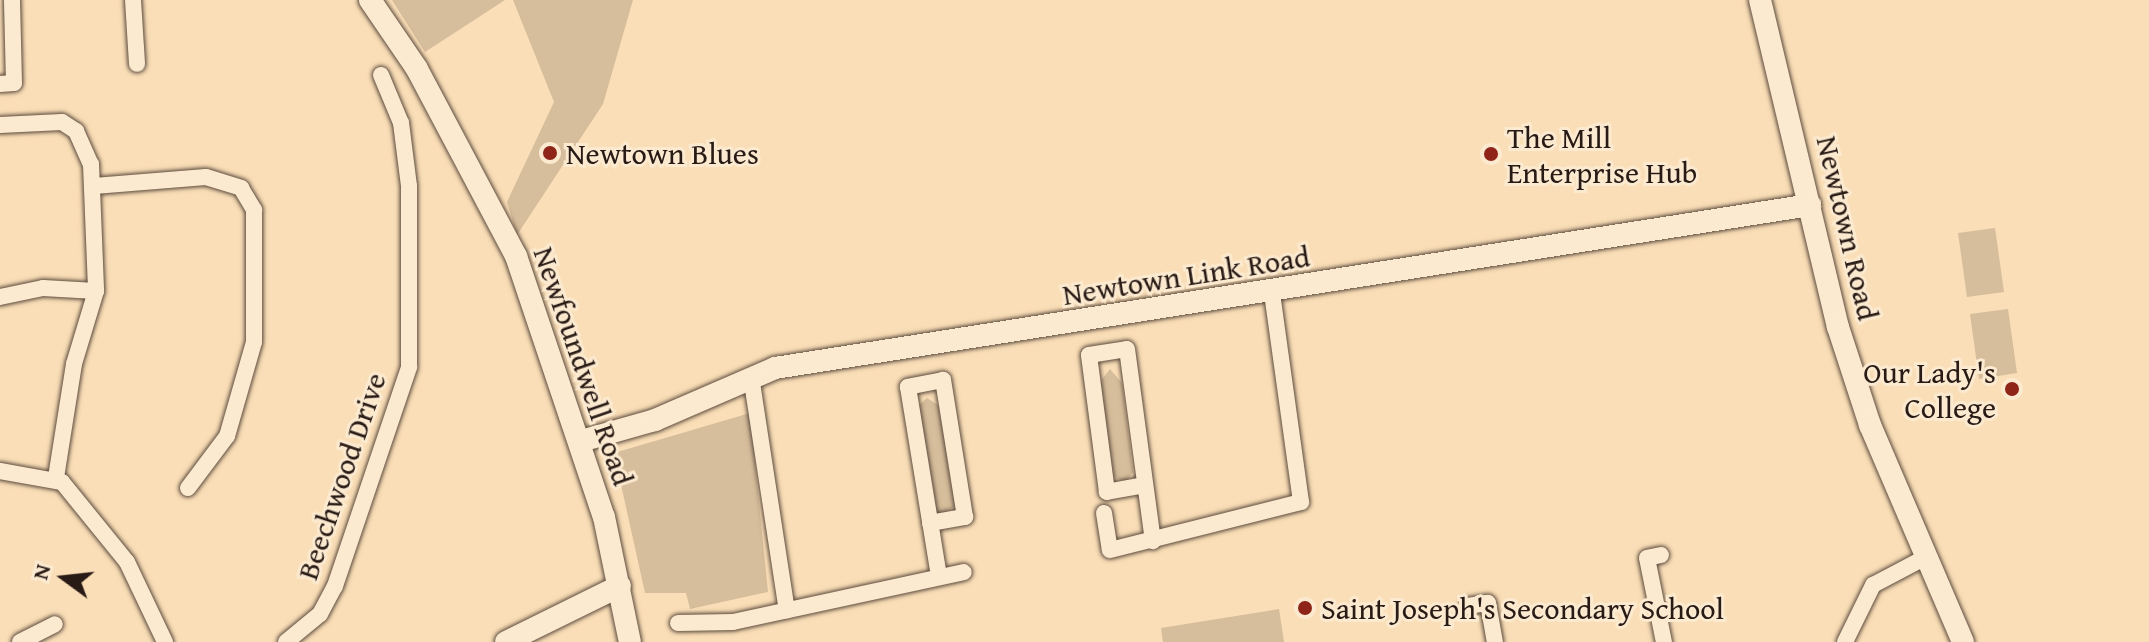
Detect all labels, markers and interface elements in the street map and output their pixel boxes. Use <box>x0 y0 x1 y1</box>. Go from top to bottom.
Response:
place label: The Mill Enterprise Hub <box>1507 119 1697 190</box>
street label: Newtown Road <box>1809 132 1887 324</box>
place label: Newtown Blues <box>566 135 759 171</box>
marker: Newtown Blues <box>541 144 559 162</box>
marker: The Mill Enterprise Hub <box>1482 145 1500 163</box>
street label: Newtown Link Road <box>1060 238 1312 312</box>
street label: Newfoundwell Road <box>526 242 642 490</box>
place label: Our Lady's College <box>1863 354 1996 424</box>
street label: Beechwood Drive <box>289 368 393 584</box>
marker: Our Lady's College <box>2003 380 2021 398</box>
north arrow <box>24 538 104 618</box>
text: N <box>23 561 58 583</box>
place label: Saint Joseph's Secondary School <box>1321 590 1724 626</box>
marker: Saint Joseph's Secondary School <box>1296 599 1314 617</box>

